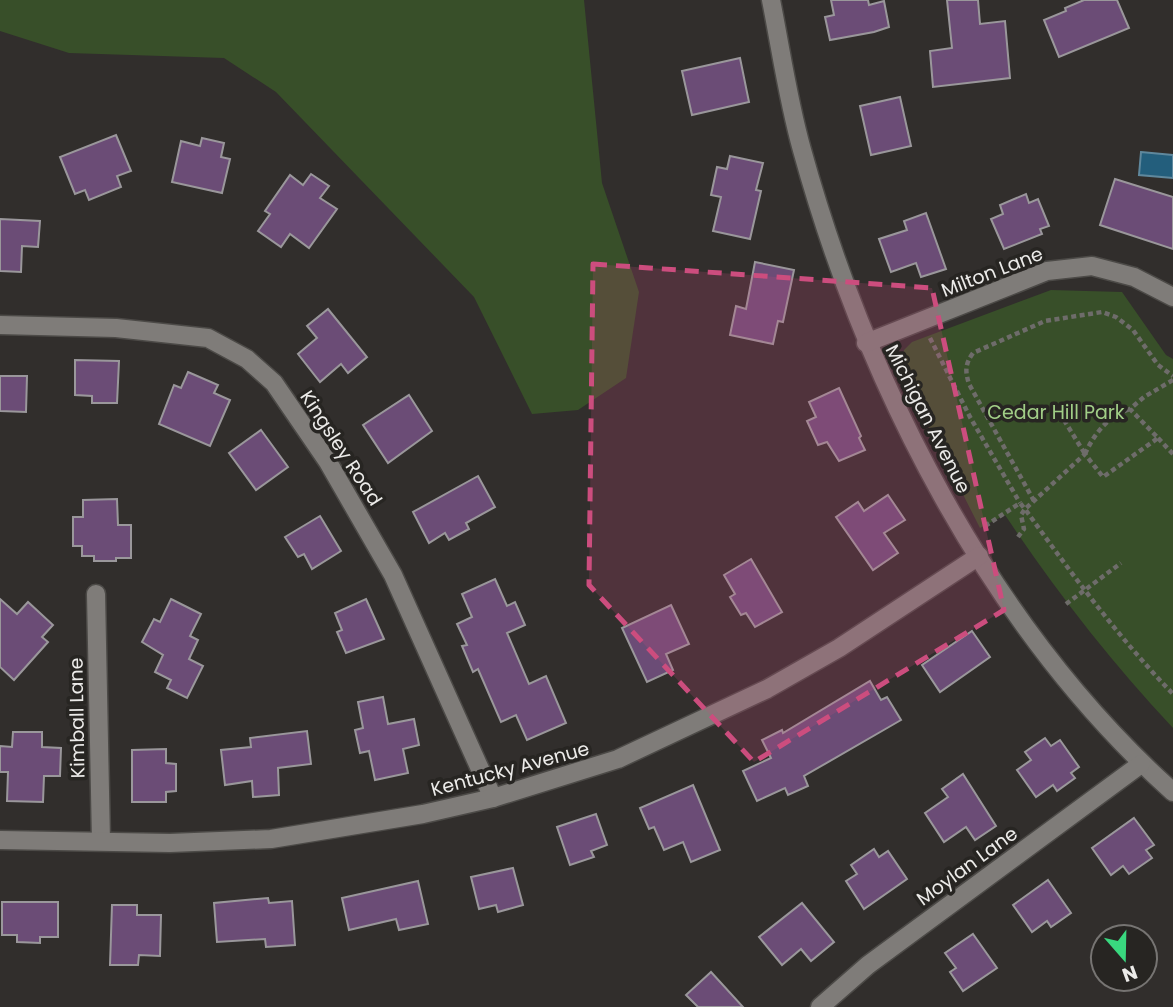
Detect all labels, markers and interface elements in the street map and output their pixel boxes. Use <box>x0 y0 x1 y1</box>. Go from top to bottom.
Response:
street label: Milton Lane <box>937 240 1047 304</box>
street label: Michigan Avenue <box>879 340 977 498</box>
street label: Kingsley Road <box>294 385 388 511</box>
park label: Cedar Hill Park <box>987 399 1125 426</box>
street label: Kimball Lane <box>62 657 92 779</box>
street label: Kentucky Avenue <box>428 735 592 803</box>
street label: Moylan Lane <box>911 820 1023 912</box>
north arrow <box>1089 923 1159 993</box>
text: N <box>1118 958 1141 989</box>

